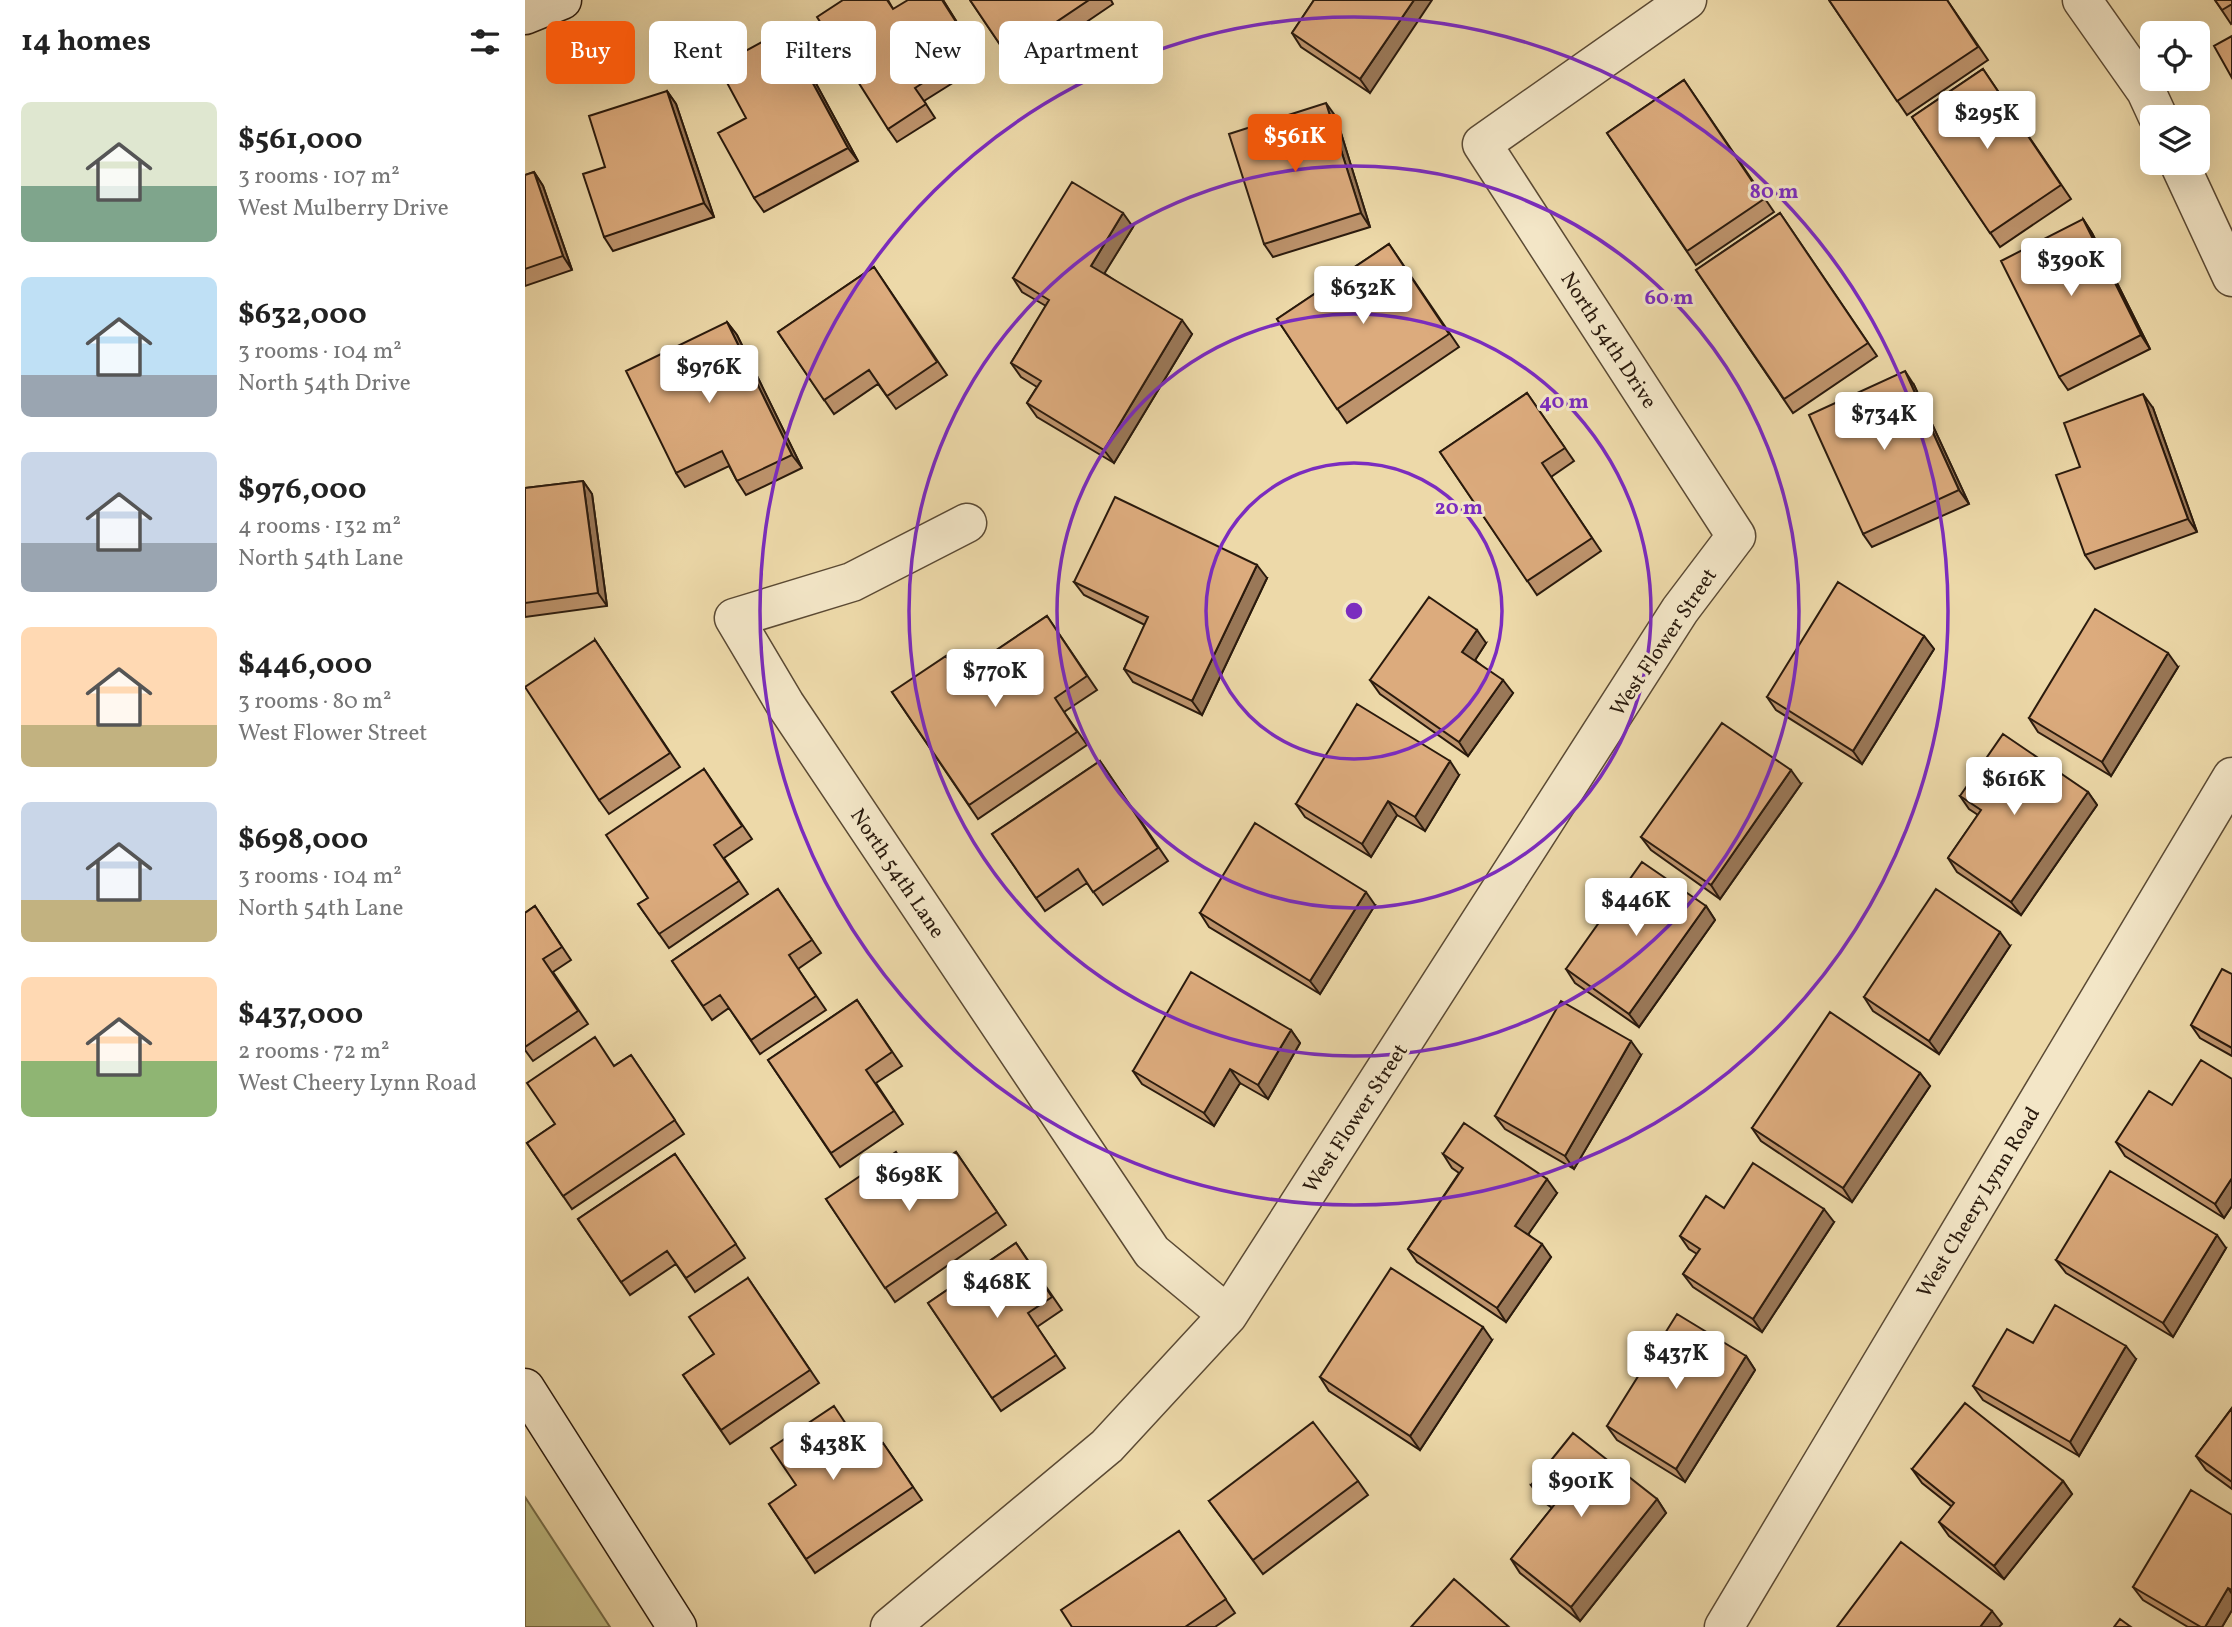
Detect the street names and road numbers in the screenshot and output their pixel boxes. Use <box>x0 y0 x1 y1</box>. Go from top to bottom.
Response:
street label: North 54th Drive <box>1553 267 1663 415</box>
street label: West Flower Street <box>1604 563 1725 723</box>
street label: North 54th Lane <box>842 803 951 945</box>
street label: West Flower Street <box>1297 1038 1416 1199</box>
street label: West Cheery Lynn Road <box>1911 1102 2048 1304</box>

